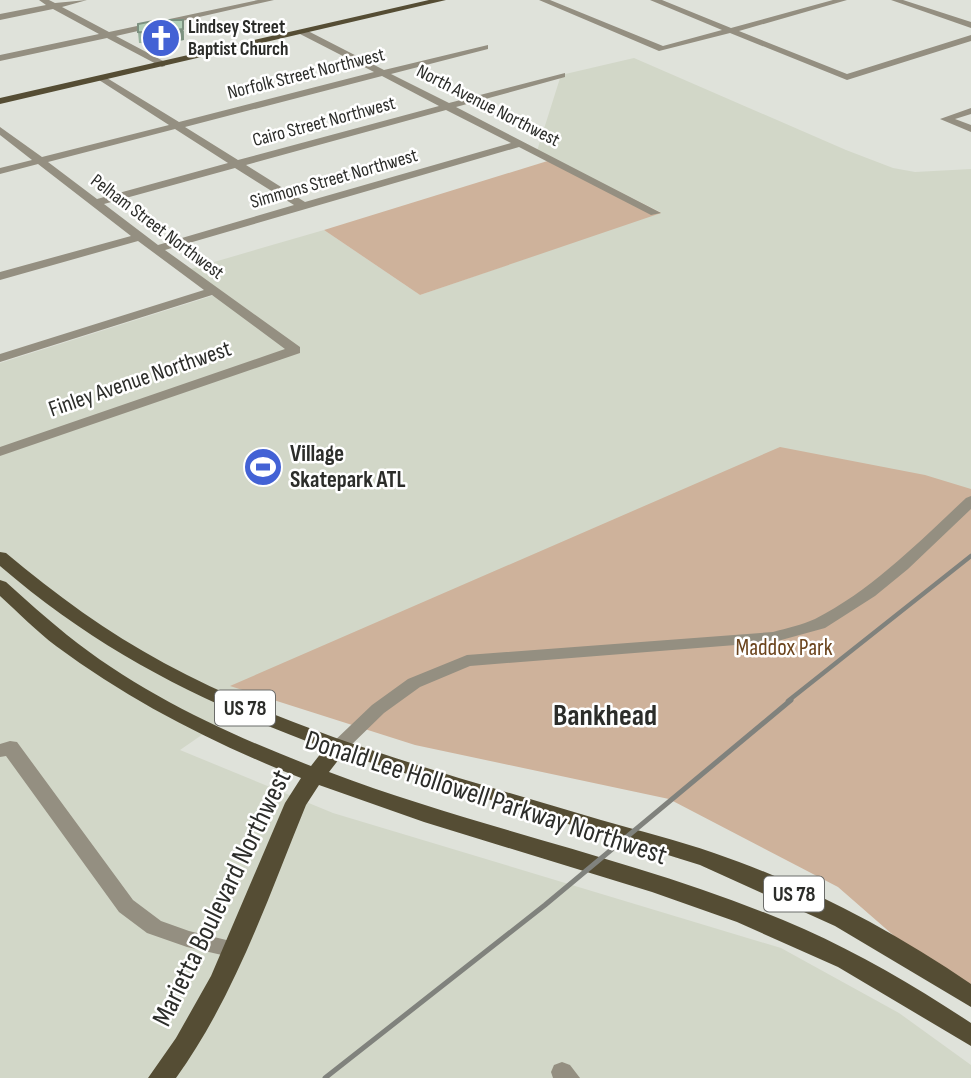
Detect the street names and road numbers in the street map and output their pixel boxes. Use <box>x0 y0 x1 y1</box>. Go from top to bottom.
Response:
street label: Norfolk Street Northwest <box>225 43 387 105</box>
street label: North Avenue Northwest <box>413 60 564 152</box>
street label: Cairo Street Northwest <box>250 92 398 152</box>
street label: Simmons Street Northwest <box>248 144 421 214</box>
street label: Pelham Street Northwest <box>86 169 228 285</box>
street label: Finley Avenue Northwest <box>45 335 235 423</box>
road number: US 78 <box>215 690 275 726</box>
street label: Donald Lee Hollowell Parkway Northwest <box>301 724 671 872</box>
street label: Marietta Boulevard Northwest <box>146 764 298 1032</box>
road number: US 78 <box>764 876 824 912</box>

